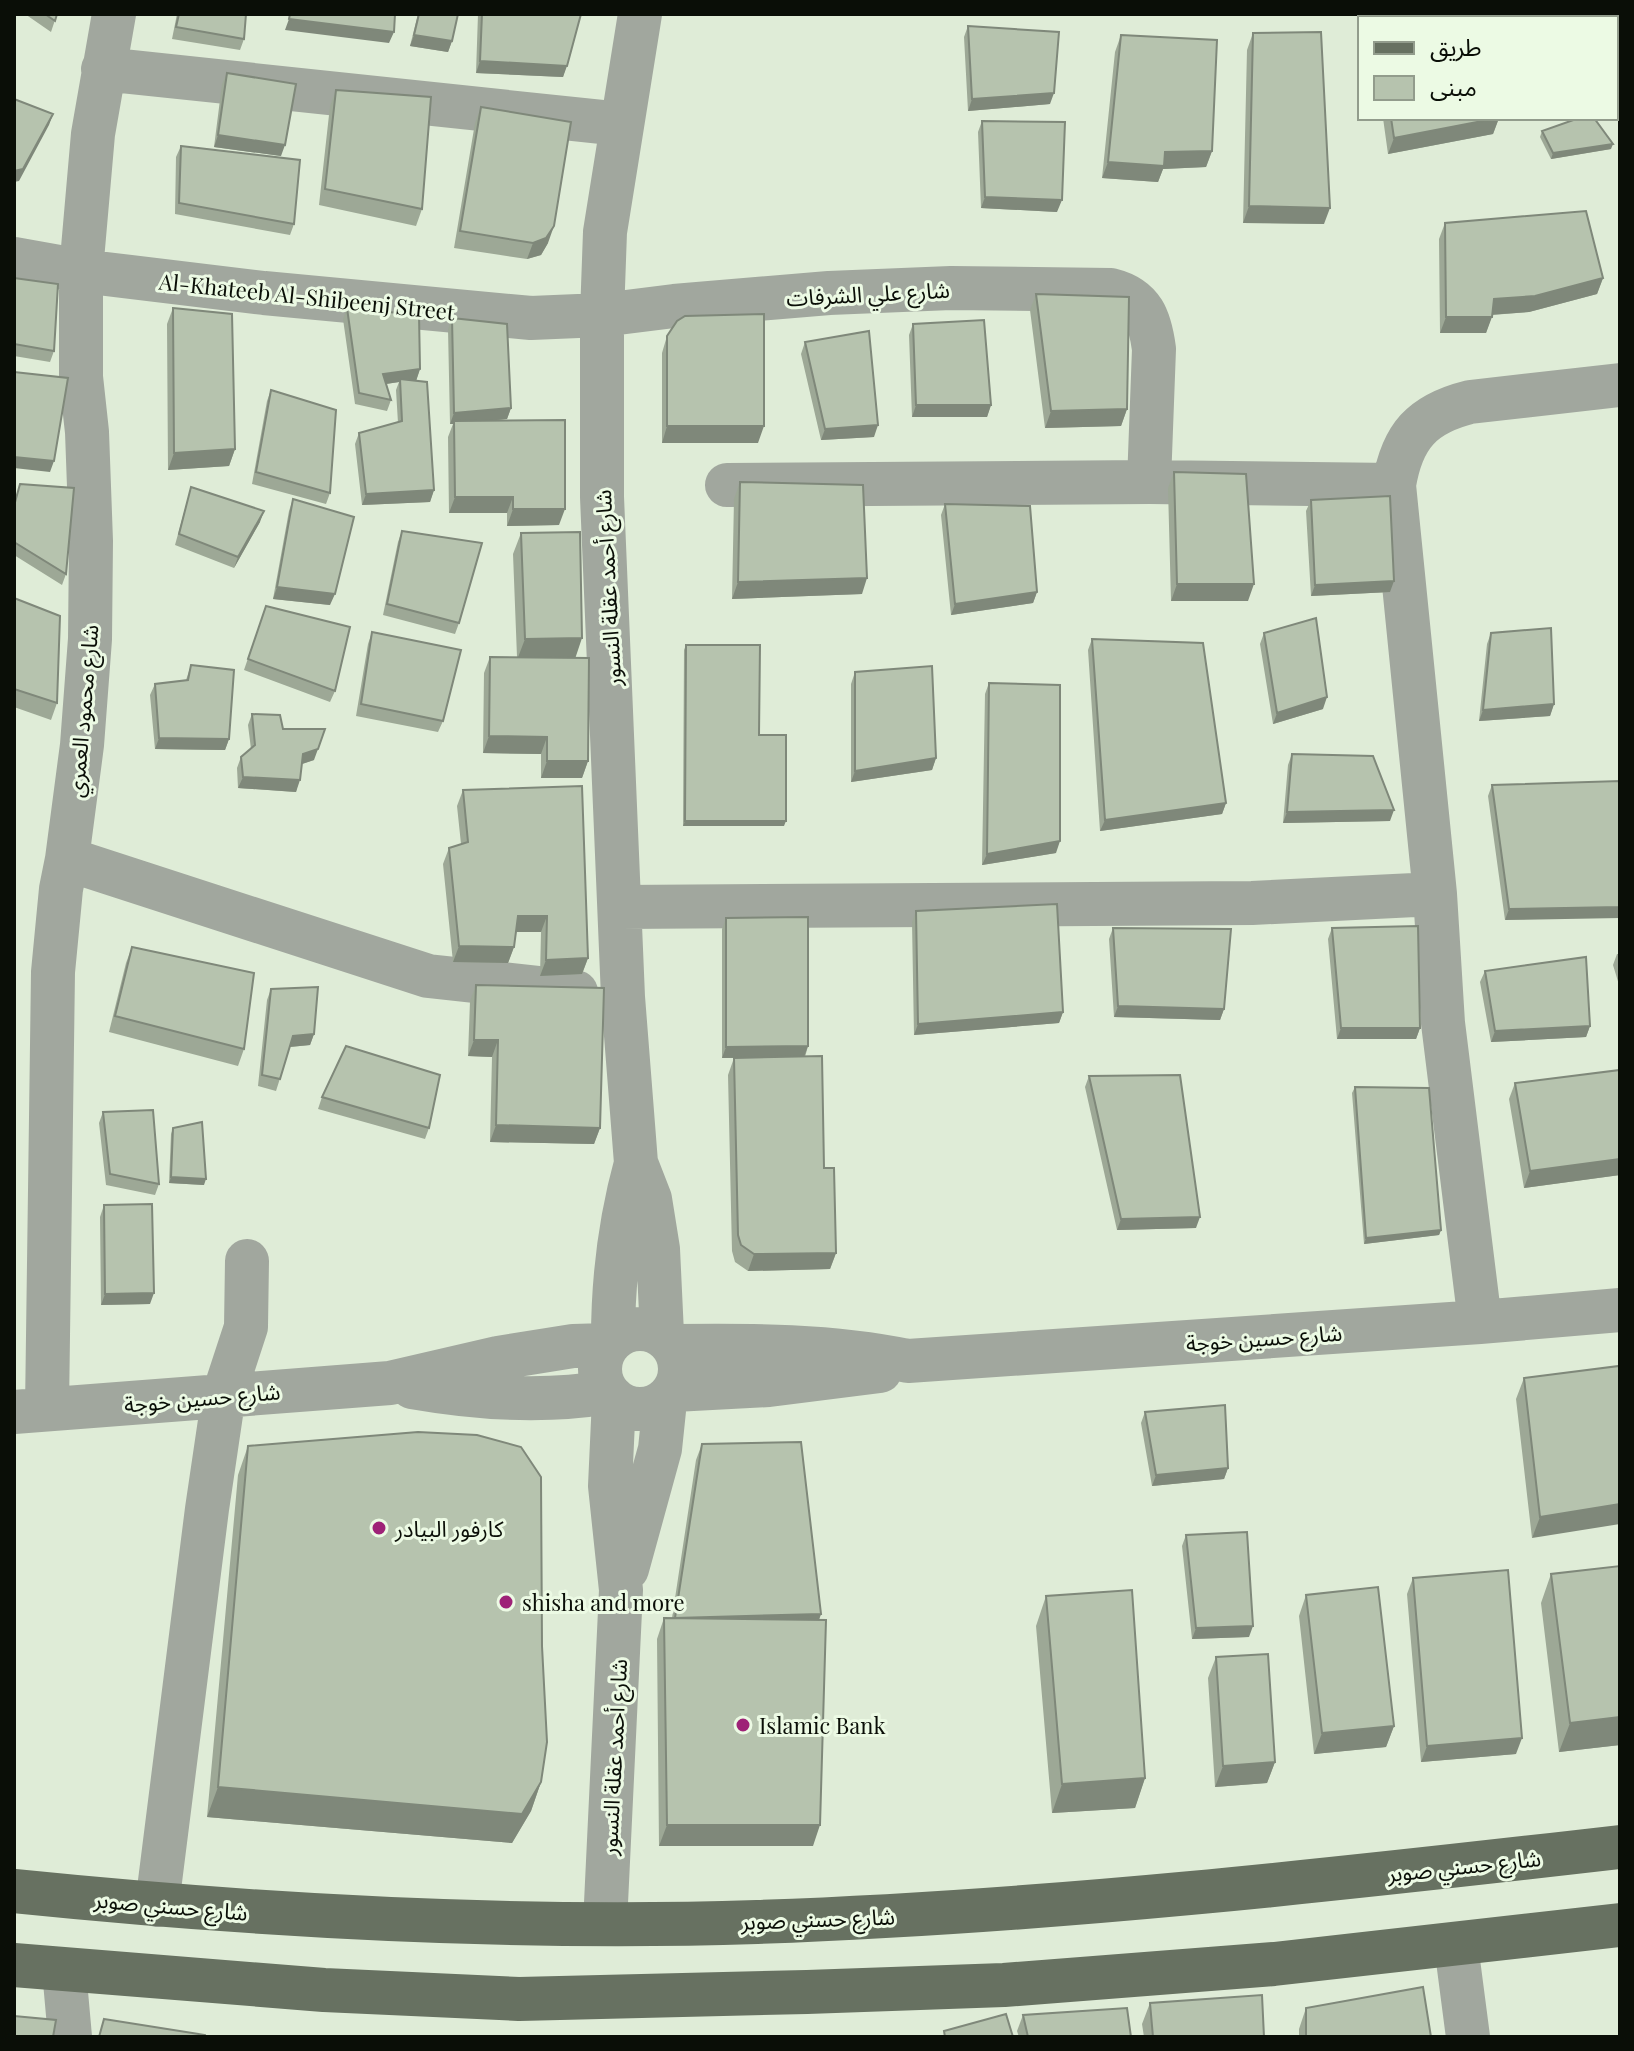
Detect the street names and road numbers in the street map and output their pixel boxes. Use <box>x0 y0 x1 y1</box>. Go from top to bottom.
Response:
street label: Al-Khateeb Al-Shibeenj Street <box>157 265 458 327</box>
street label: شارع علي الشرفات <box>786 274 951 315</box>
street label: شارع أحمد عقلة النسور <box>587 489 630 688</box>
street label: شارع محمود العمري <box>59 623 108 799</box>
street label: شارع حسين خوجة <box>1185 1317 1343 1360</box>
street label: شارع حسين خوجة <box>123 1375 282 1422</box>
street label: شارع أحمد عقلة النسور <box>593 1658 636 1857</box>
street label: شارع حسني صوبر <box>1385 1842 1543 1891</box>
street label: شارع حسني صوبر <box>92 1883 249 1930</box>
street label: شارع حسني صوبر <box>739 1900 896 1939</box>

